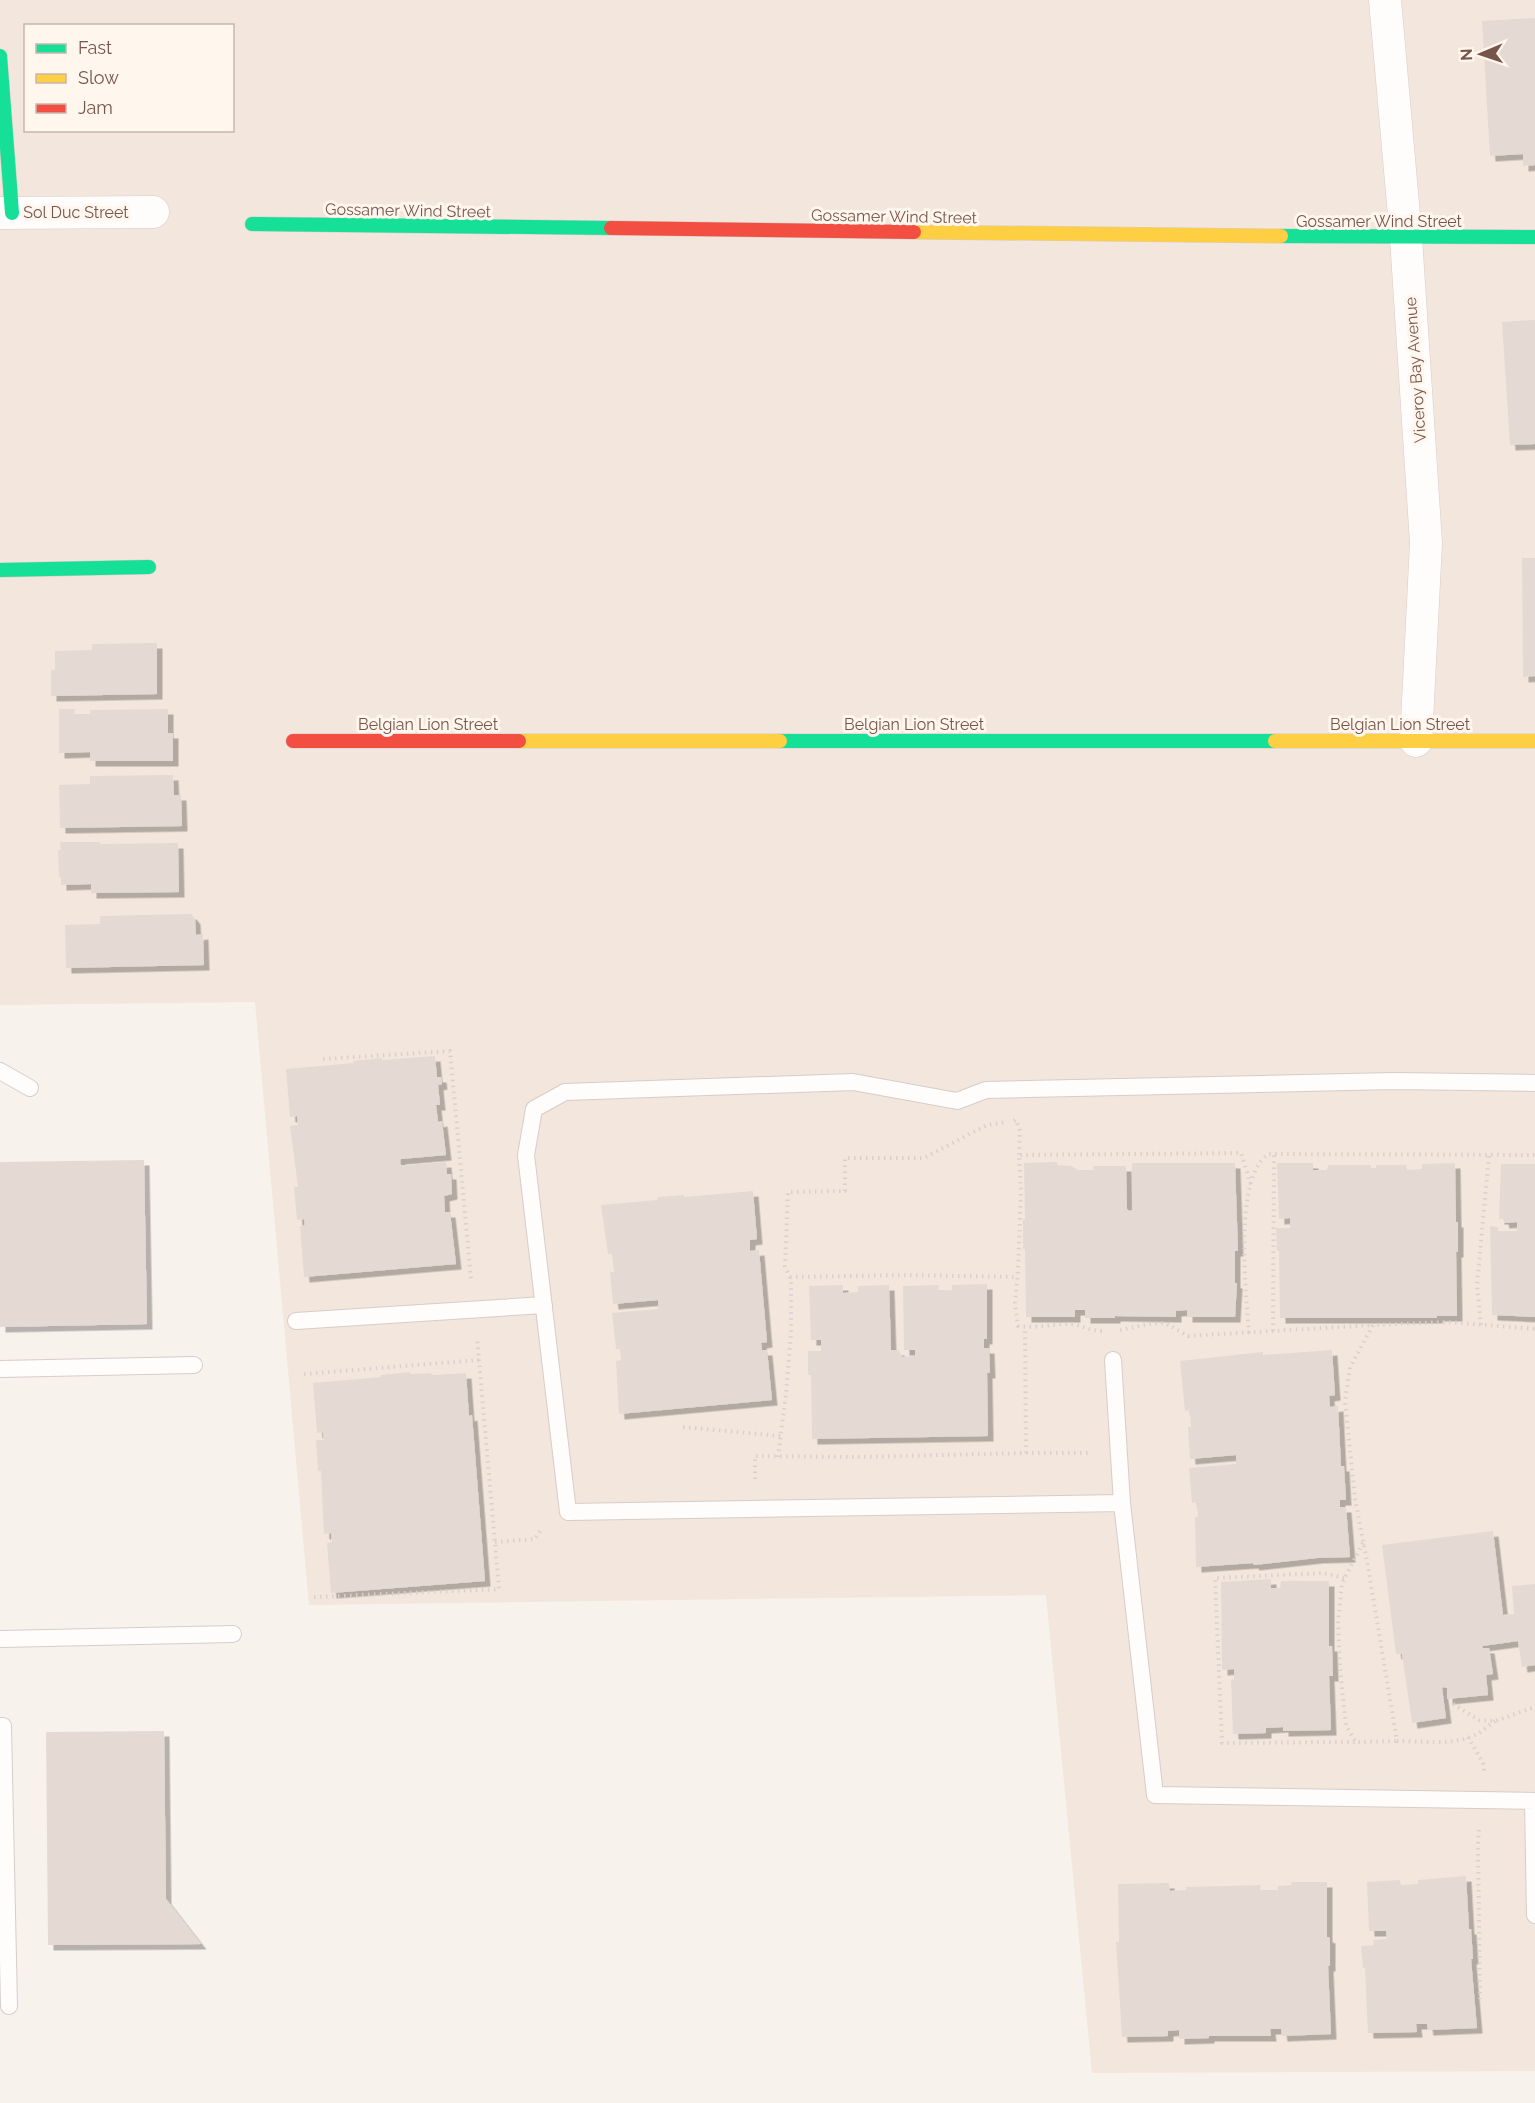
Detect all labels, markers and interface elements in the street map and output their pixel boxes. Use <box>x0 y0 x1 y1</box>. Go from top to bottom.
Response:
legend <box>24 24 234 132</box>
north arrow <box>1451 24 1511 84</box>
text: Fast <box>78 37 112 58</box>
text: N <box>1457 48 1476 61</box>
text: Slow <box>78 67 119 88</box>
text: Jam <box>78 97 113 118</box>
street label: Gossamer Wind Street <box>325 200 492 221</box>
street label: Sol Duc Street <box>23 203 129 222</box>
street label: Gossamer Wind Street <box>811 206 978 227</box>
street label: Gossamer Wind Street <box>1296 212 1463 231</box>
street label: Viceroy Bay Avenue <box>1401 296 1430 444</box>
street label: Belgian Lion Street <box>358 715 499 734</box>
street label: Belgian Lion Street <box>844 715 985 734</box>
street label: Belgian Lion Street <box>1330 715 1471 734</box>

